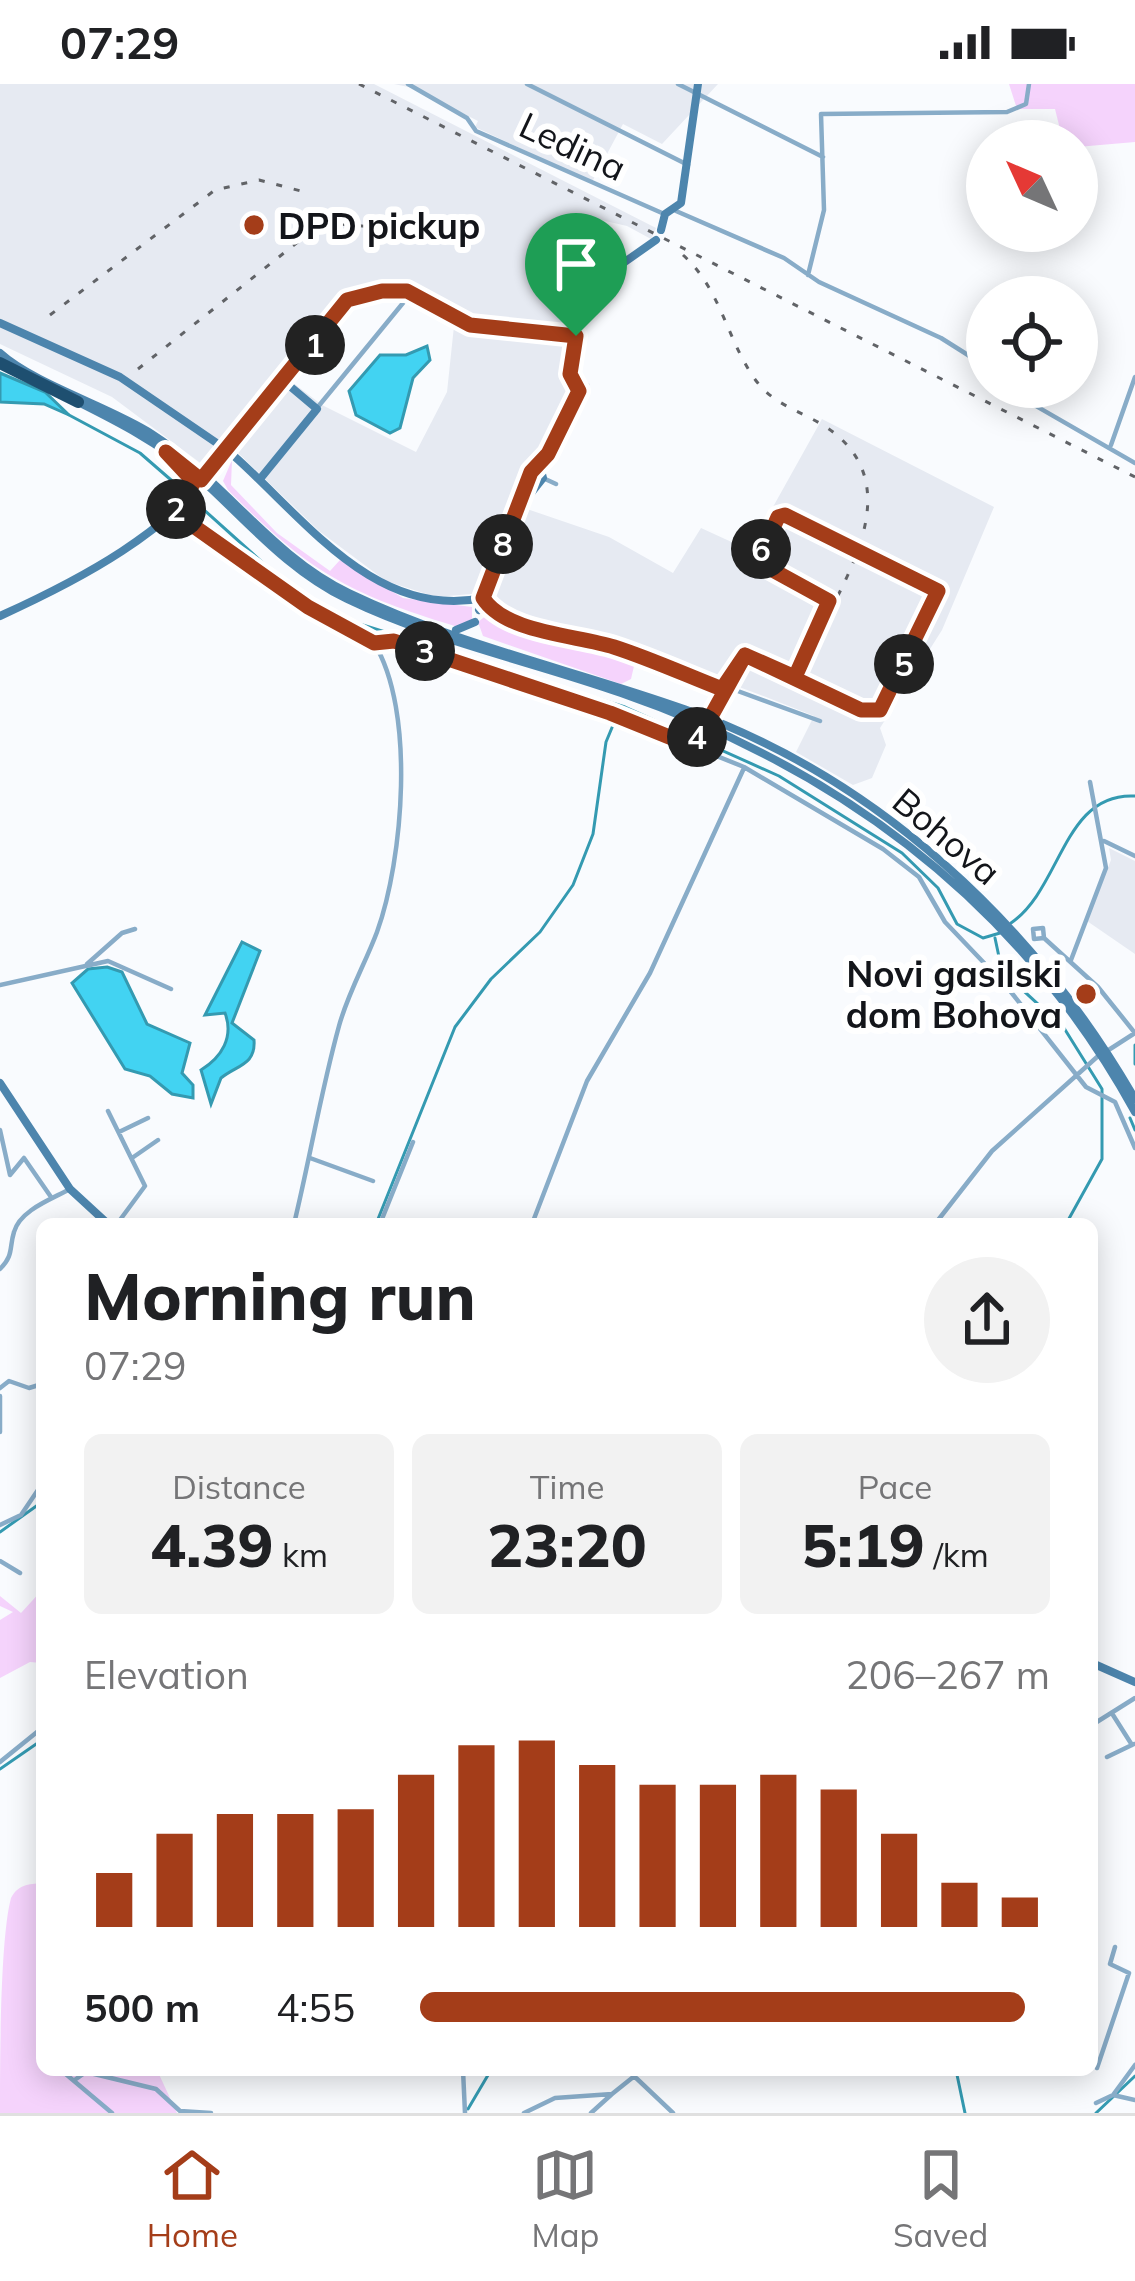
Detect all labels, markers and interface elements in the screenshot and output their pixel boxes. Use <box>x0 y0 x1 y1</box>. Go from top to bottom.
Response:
text: 07:29 <box>60 14 179 70</box>
street label: Ledina <box>513 102 633 190</box>
north arrow <box>966 120 1098 252</box>
map controls <box>966 120 1098 408</box>
place label: DPD pickup <box>278 203 480 248</box>
marker: DPD pickup <box>241 212 267 238</box>
pin <box>525 213 627 336</box>
icon: arrive <box>543 231 609 297</box>
button: locate <box>966 276 1098 408</box>
pin: 1 <box>285 315 345 375</box>
text: 1 <box>305 324 325 365</box>
pin: 2 <box>146 479 206 539</box>
text: 2 <box>166 488 186 529</box>
pin: 8 <box>473 514 533 574</box>
pin: 6 <box>731 519 791 579</box>
text: 8 <box>493 523 513 564</box>
text: 6 <box>751 528 771 569</box>
pin: 3 <box>395 621 455 681</box>
text: 3 <box>415 630 435 671</box>
pin: 5 <box>874 634 934 694</box>
text: 5 <box>894 643 914 684</box>
pin: 4 <box>667 707 727 767</box>
text: 4 <box>687 716 707 757</box>
street label: Bohova <box>884 778 1010 894</box>
place label: Novi gasilski dom Bohova <box>846 951 1062 1037</box>
marker: Novi gasilski dom Bohova <box>1073 981 1099 1007</box>
text: Morning run <box>84 1254 476 1337</box>
button: share <box>924 1257 1050 1383</box>
text: 07:29 <box>84 1341 187 1390</box>
text: Distance <box>172 1466 306 1507</box>
text: Time <box>530 1466 604 1507</box>
text: Pace <box>858 1466 932 1507</box>
text: 4.39 <box>150 1507 274 1582</box>
text: 23:20 <box>487 1507 647 1582</box>
text: 5:19 <box>801 1507 925 1582</box>
text: km <box>274 1534 328 1575</box>
text: /km <box>925 1534 989 1575</box>
text: Elevation <box>84 1650 249 1699</box>
text: 206–267 m <box>845 1650 1050 1699</box>
text: 500 m <box>84 1983 200 2032</box>
text: 4:55 <box>276 1983 355 2032</box>
tab: Home <box>147 2142 238 2255</box>
tab: Map <box>531 2142 599 2255</box>
tab: Saved <box>893 2142 988 2255</box>

